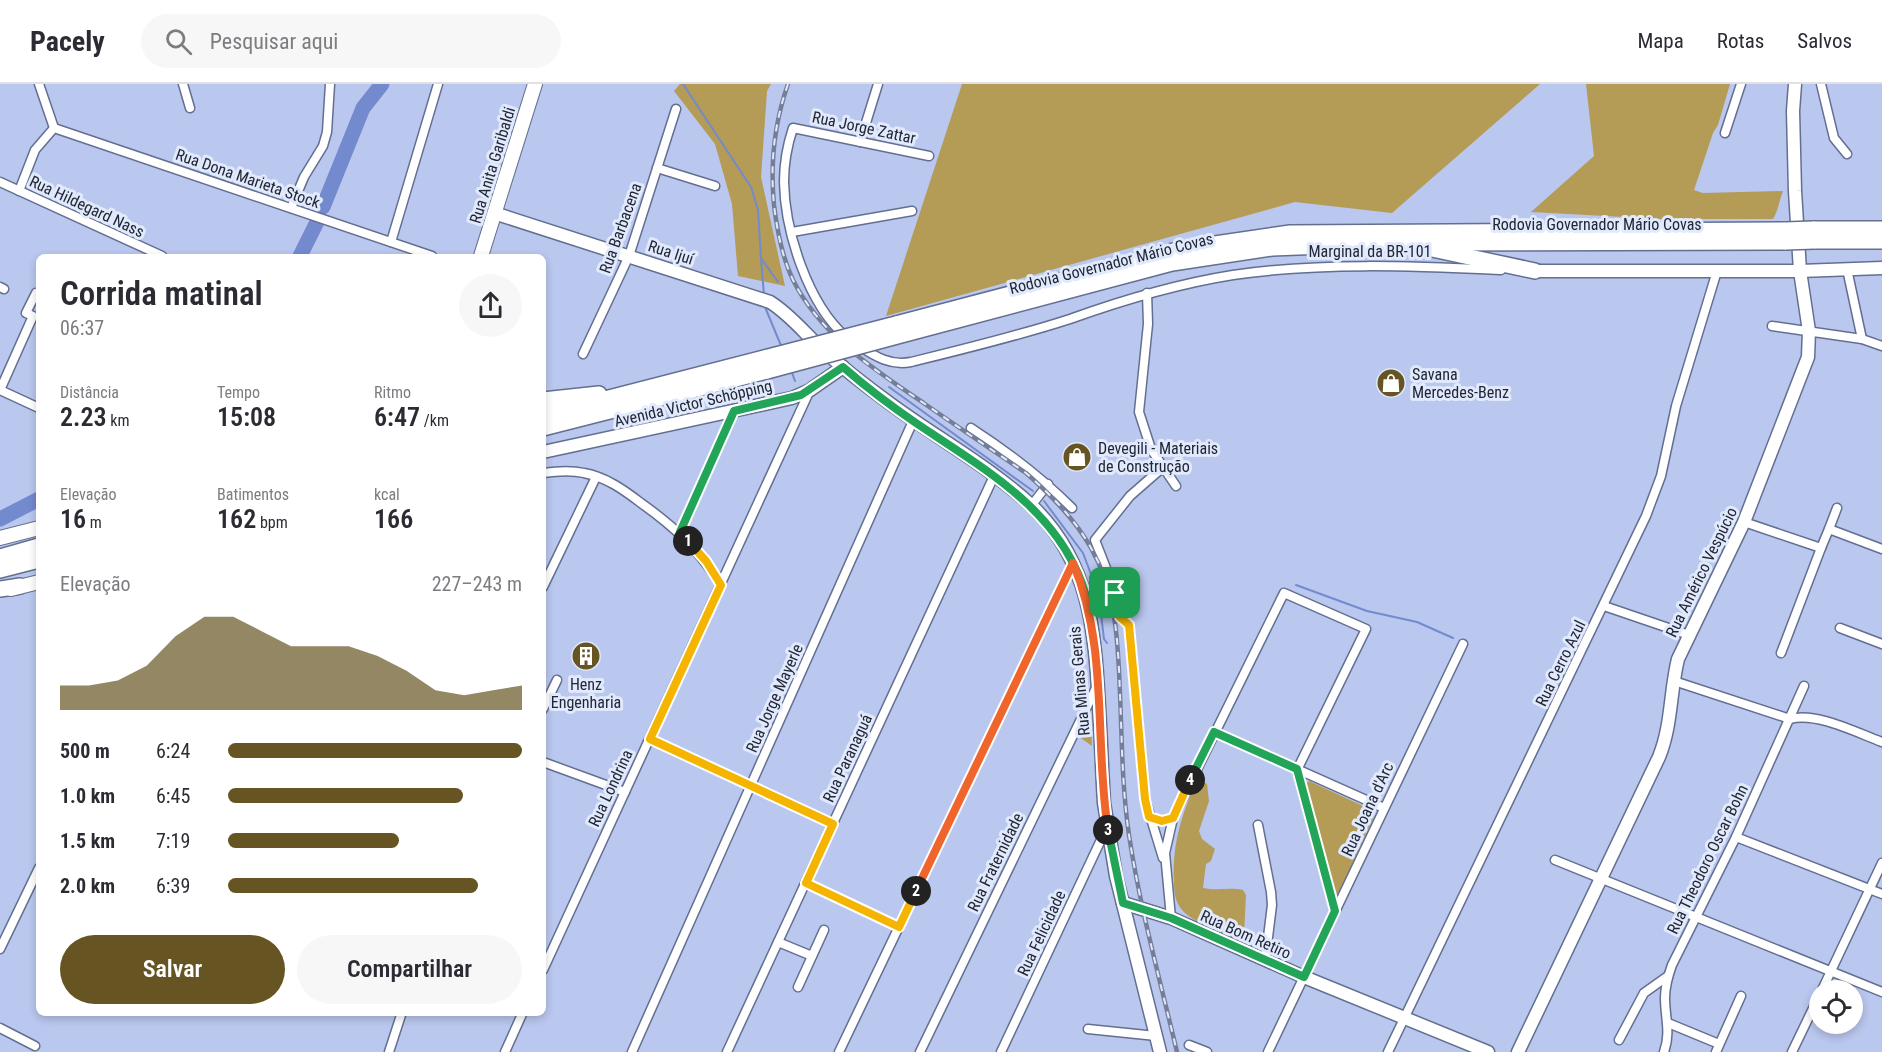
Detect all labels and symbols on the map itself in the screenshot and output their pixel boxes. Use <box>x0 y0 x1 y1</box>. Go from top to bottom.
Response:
street label: Rua Anita Garibaldi <box>466 105 519 226</box>
street label: Rua Jorge Zattar <box>810 107 917 148</box>
street label: Rua Dona Marieta Stock <box>173 145 323 212</box>
street label: Rua Hildegard Nass <box>26 172 147 241</box>
street label: Rua Barbacena <box>595 180 646 276</box>
street label: Rodovia Governador Mário Covas <box>1492 215 1702 234</box>
street label: Rodovia Governador Mário Covas <box>1007 229 1215 298</box>
street label: Rua Ijuí <box>646 236 697 269</box>
street label: Marginal da BR-101 <box>1309 242 1431 261</box>
place label: Savana Mercedes-Benz <box>1412 365 1509 402</box>
shop icon: Savana Mercedes-Benz <box>1375 367 1407 399</box>
street label: Avenida Victor Schöpping <box>612 376 774 431</box>
place label: Devegili - Materiais de Construção <box>1098 439 1218 476</box>
shop icon: Devegili - Materiais de Construção <box>1061 441 1093 473</box>
street label: Rua Américo Vespúcio <box>1662 504 1741 640</box>
pin: 1 <box>673 526 703 556</box>
pin <box>1089 567 1140 618</box>
street label: Rua Cerro Azul <box>1531 617 1589 709</box>
street label: Rua Minas Gerais <box>1065 625 1094 737</box>
building icon: Henz Engenharia <box>570 640 602 672</box>
street label: Rua Jorge Mayerle <box>742 641 807 755</box>
place label: Henz Engenharia <box>551 675 621 712</box>
street label: Rua Paranaguá <box>819 711 876 805</box>
street label: Rua Londrina <box>584 747 637 830</box>
street label: Rua Joana d'Arc <box>1337 759 1397 859</box>
pin: 4 <box>1175 765 1205 795</box>
street label: Rua Theodoro Oscar Bohn <box>1663 781 1752 937</box>
street label: Rua Fraternidade <box>963 810 1027 914</box>
pin: 3 <box>1093 815 1123 845</box>
pin: 2 <box>901 876 931 906</box>
street label: Rua Felicidade <box>1013 887 1070 979</box>
street label: Rua Bom Retiro <box>1198 906 1294 963</box>

